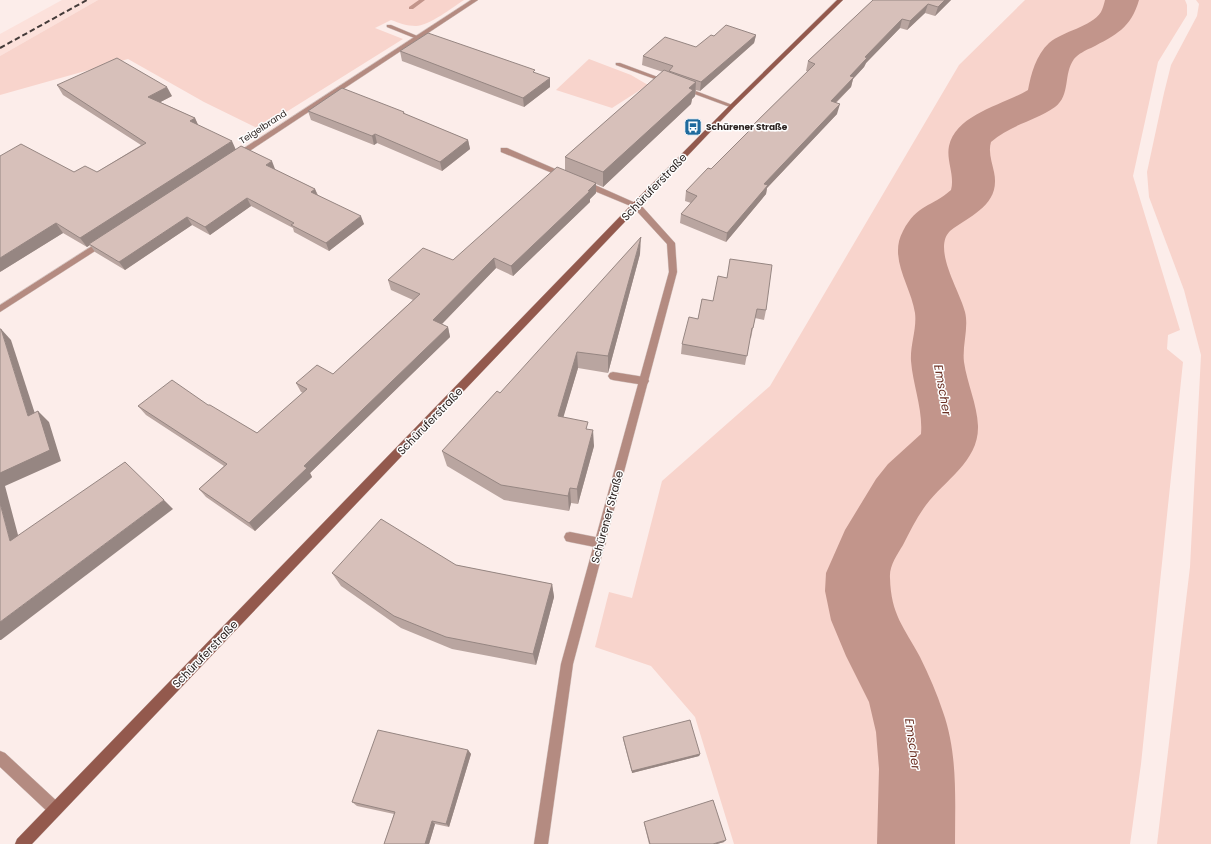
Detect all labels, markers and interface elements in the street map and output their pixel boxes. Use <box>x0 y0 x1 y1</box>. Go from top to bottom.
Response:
street label: Teigelbrand <box>237 107 289 147</box>
bus stop icon: Schürener Straße <box>683 117 703 137</box>
place label: Schürener Straße <box>706 121 788 133</box>
street label: Schüruferstraße <box>618 149 691 224</box>
water label: Emscher <box>930 363 956 417</box>
street label: Schüruferstraße <box>394 383 467 458</box>
street label: Schürener Straße <box>587 469 627 565</box>
street label: Schüruferstraße <box>169 616 242 691</box>
water label: Emscher <box>901 717 925 771</box>

